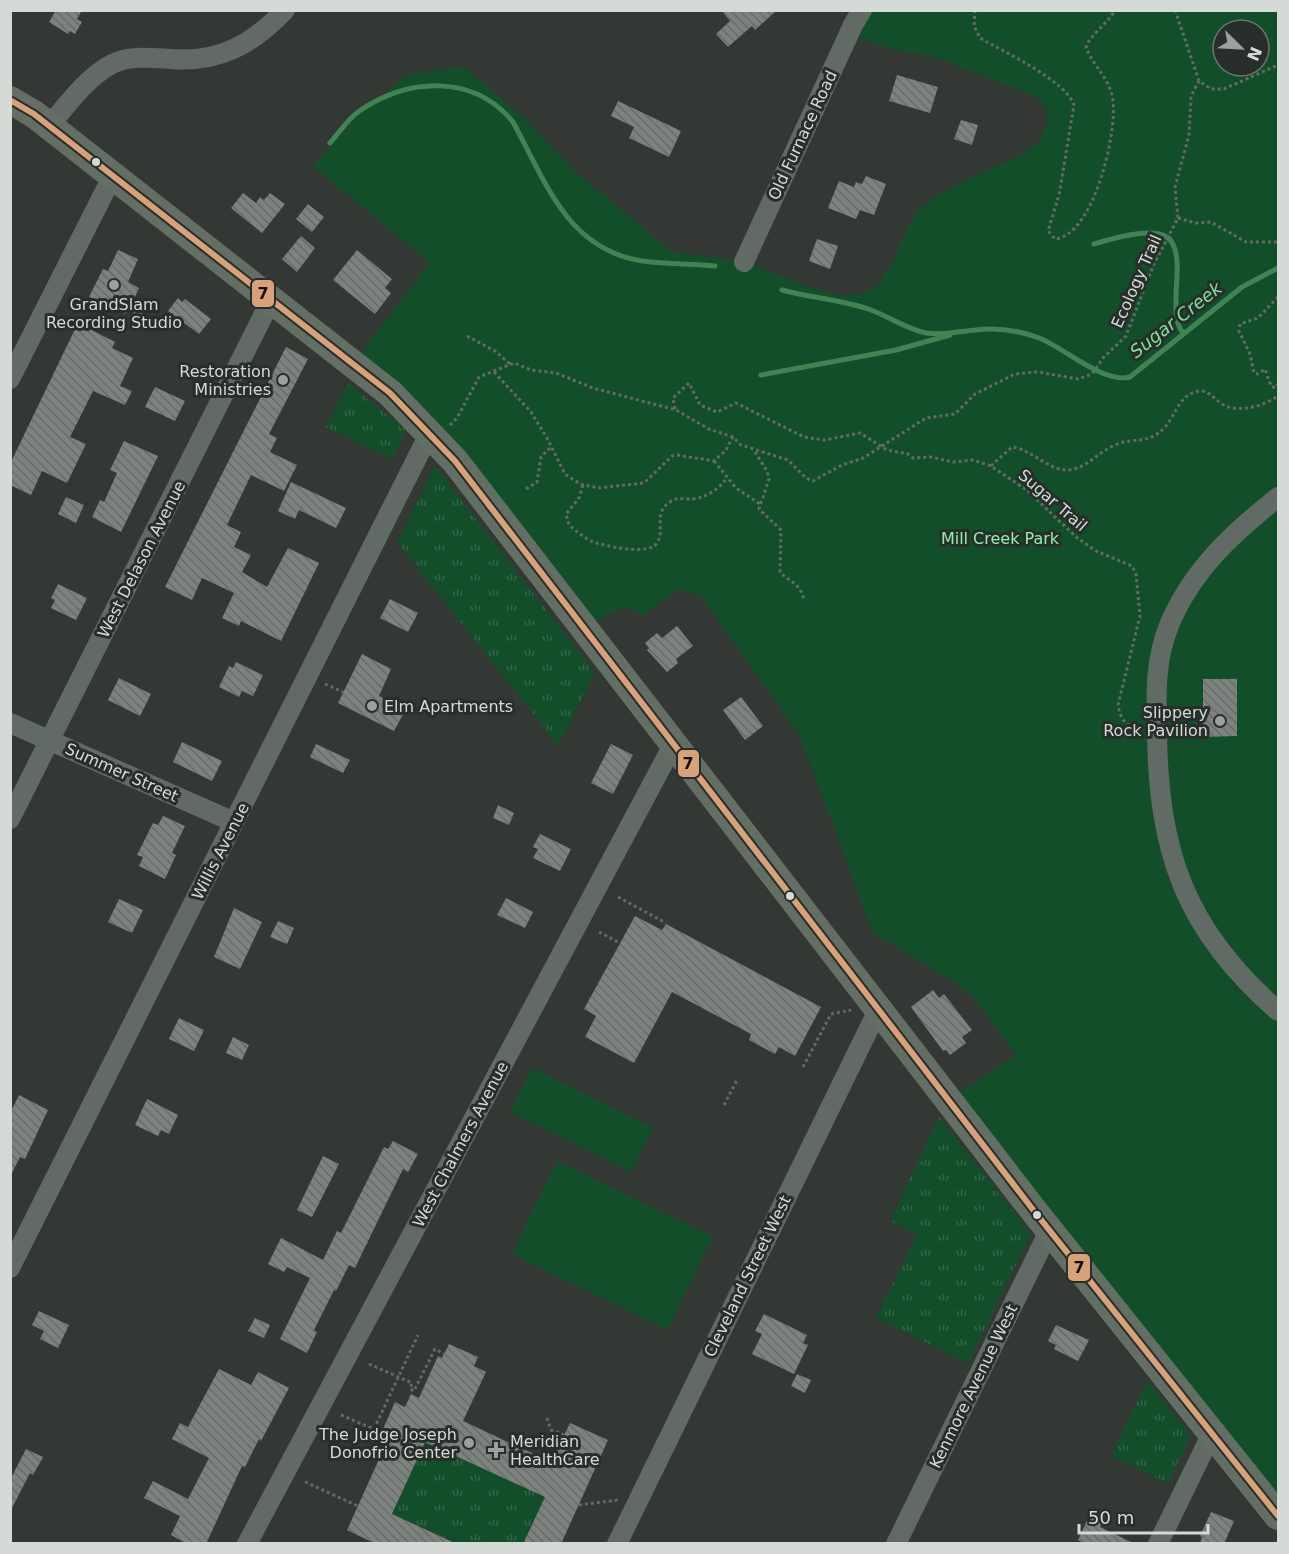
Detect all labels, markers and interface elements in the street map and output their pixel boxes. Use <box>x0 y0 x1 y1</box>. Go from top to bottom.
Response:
north arrow <box>1211 18 1271 78</box>
text: N <box>1243 44 1266 64</box>
street label: Old Furnace Road <box>764 67 841 203</box>
unlabelled marker <box>90 156 102 168</box>
street label: Ecology Trail <box>1107 232 1166 331</box>
water label: Sugar Creek <box>1126 276 1227 362</box>
marker: GrandSlam Recording Studio <box>107 278 121 292</box>
line badge: 7 <box>251 279 275 308</box>
text: 7 <box>257 284 269 303</box>
place label: GrandSlam Recording Studio <box>46 295 182 332</box>
place label: Restoration Ministries <box>179 362 271 399</box>
marker: Restoration Ministries <box>276 373 290 387</box>
street label: Sugar Trail <box>1015 465 1091 535</box>
street label: West Delason Avenue <box>94 478 189 641</box>
park label: Mill Creek Park <box>941 529 1060 548</box>
place label: Elm Apartments <box>384 697 513 716</box>
marker: Elm Apartments <box>365 699 379 713</box>
place label: Slippery Rock Pavilion <box>1103 703 1208 740</box>
marker: Slippery Rock Pavilion <box>1213 714 1227 728</box>
street label: Summer Street <box>62 739 181 806</box>
line badge: 7 <box>677 749 700 778</box>
text: 7 <box>682 754 694 773</box>
street label: Willis Avenue <box>188 800 253 903</box>
unlabelled marker <box>784 890 796 902</box>
street label: West Chalmers Avenue <box>409 1058 512 1230</box>
street label: Cleveland Street West <box>700 1192 795 1360</box>
unlabelled marker <box>1031 1209 1043 1221</box>
line badge: 7 <box>1067 1253 1091 1282</box>
text: 7 <box>1073 1258 1085 1277</box>
street label: Kenmore Avenue West <box>925 1301 1021 1471</box>
place label: The Judge Joseph Donofrio Center <box>318 1425 457 1462</box>
place label: Meridian HealthCare <box>510 1432 600 1469</box>
marker: The Judge Joseph Donofrio Center <box>462 1436 476 1450</box>
marker: Meridian HealthCare <box>487 1441 505 1459</box>
scale bar <box>1079 1497 1208 1535</box>
text: 50 m <box>1088 1507 1134 1528</box>

